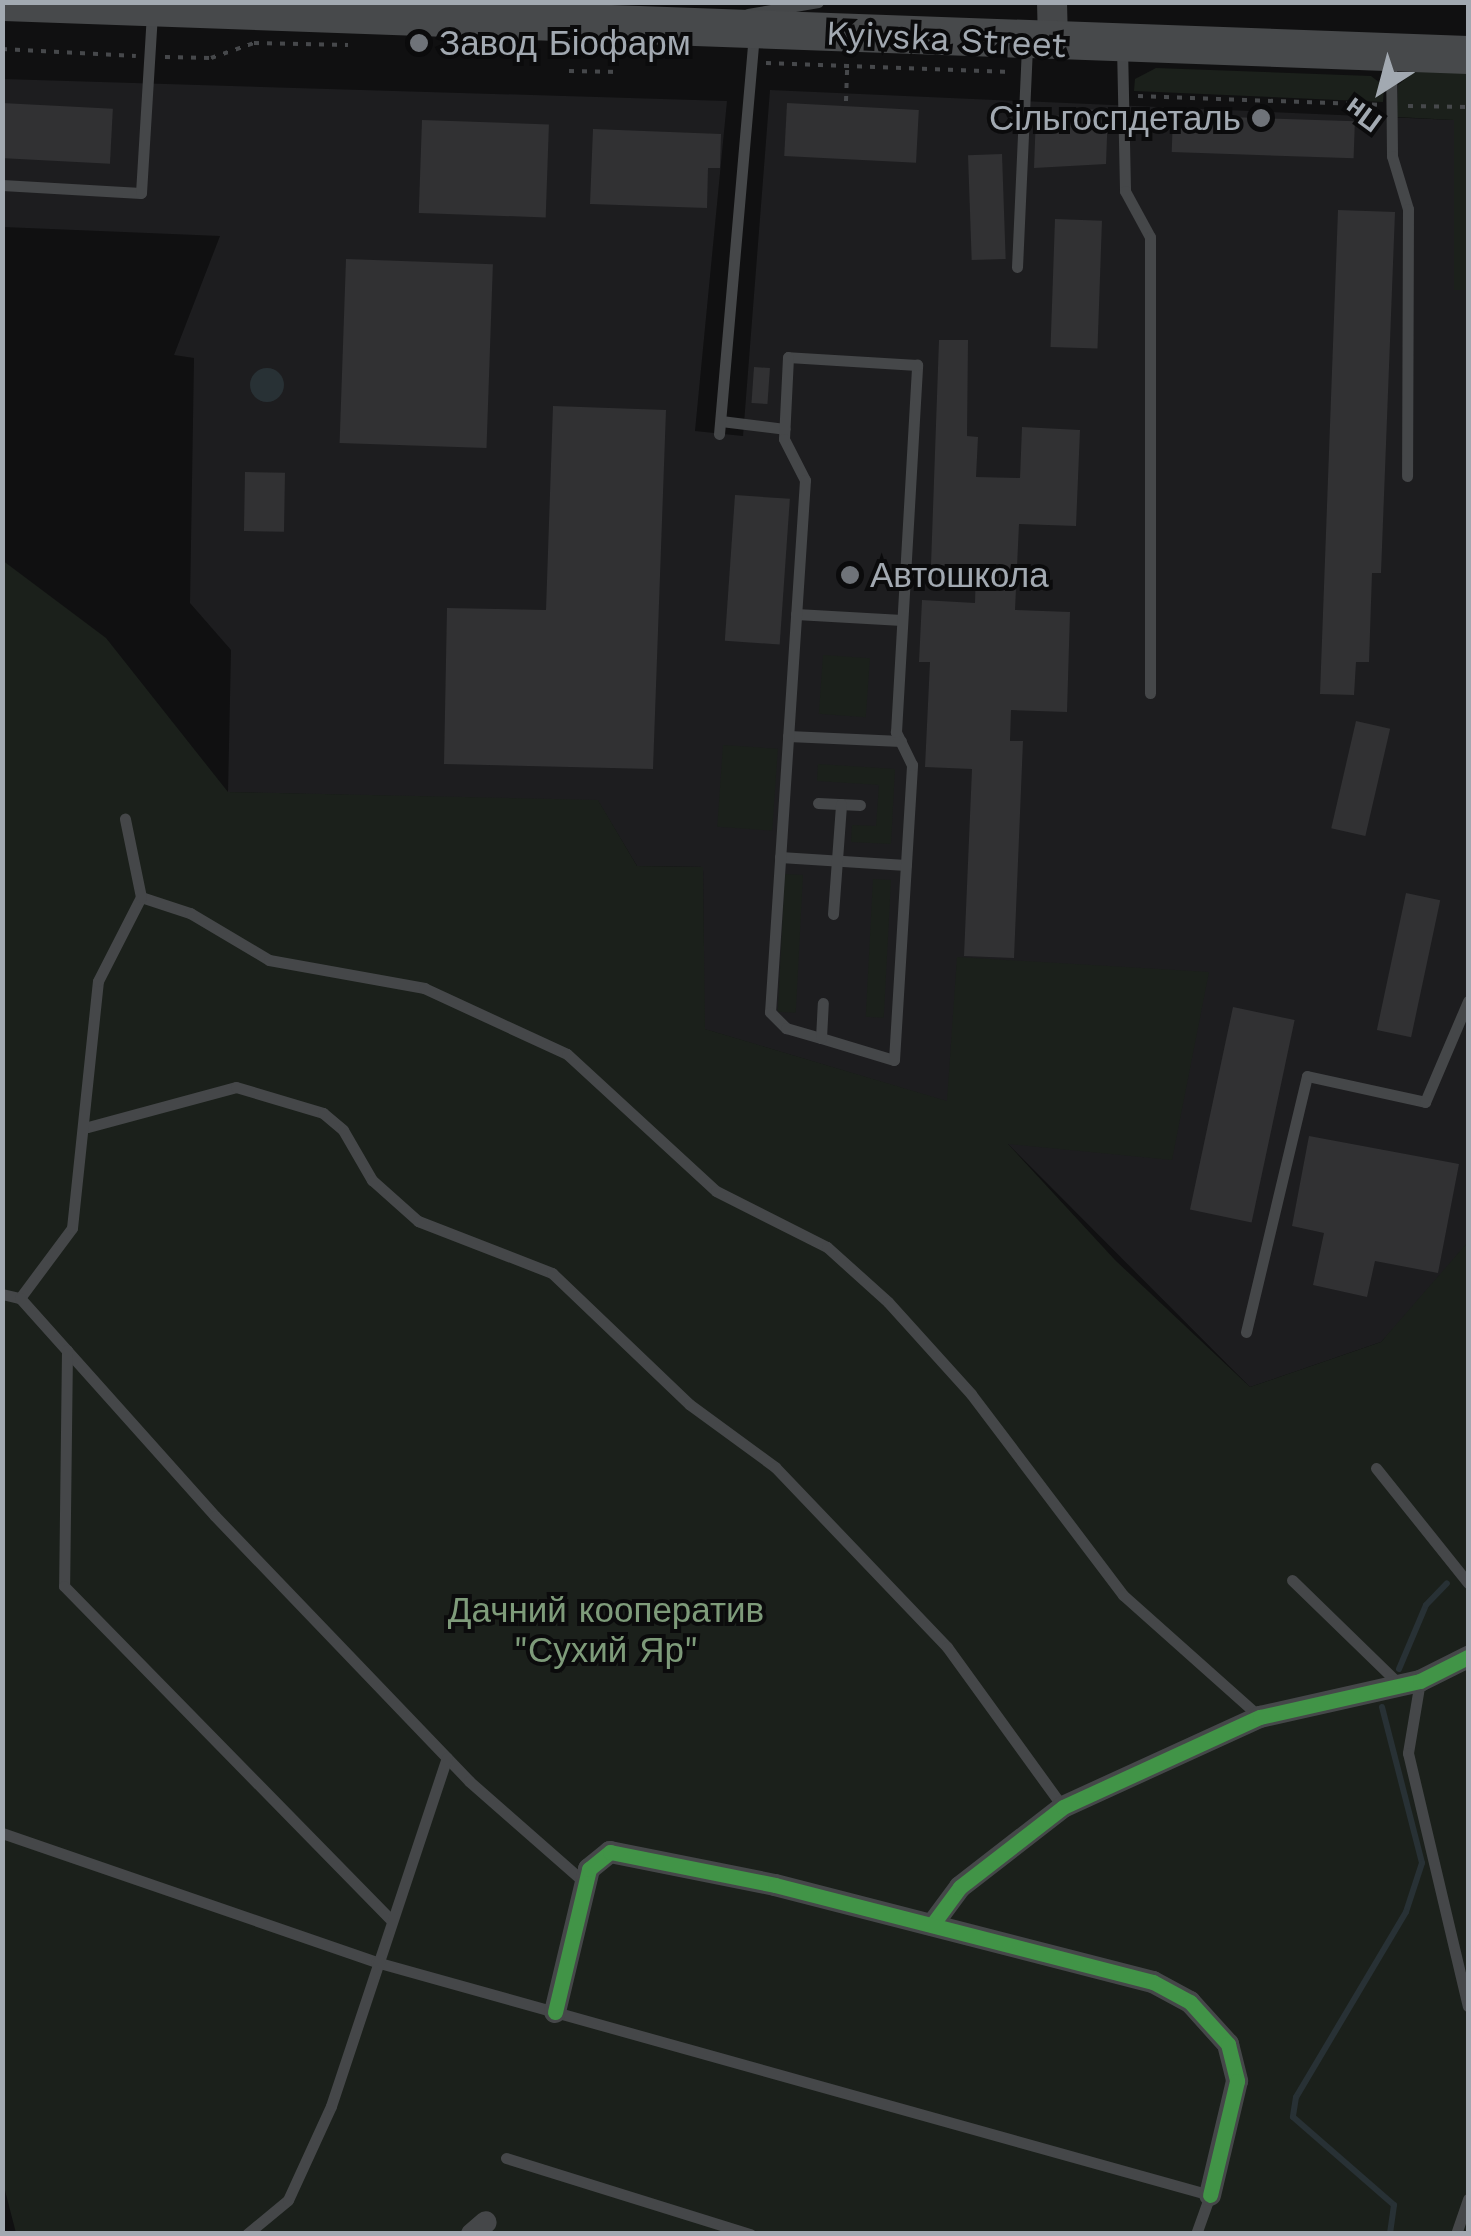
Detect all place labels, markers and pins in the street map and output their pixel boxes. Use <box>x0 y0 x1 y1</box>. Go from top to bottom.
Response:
place label: Завод Біофарм <box>439 22 691 64</box>
marker: Завод Біофарм <box>408 32 430 54</box>
place label: Сільгоспдеталь <box>989 97 1241 139</box>
marker: Сільгоспдеталь <box>1250 107 1272 129</box>
place label: Автошкола <box>870 554 1049 596</box>
marker: Автошкола <box>839 564 861 586</box>

